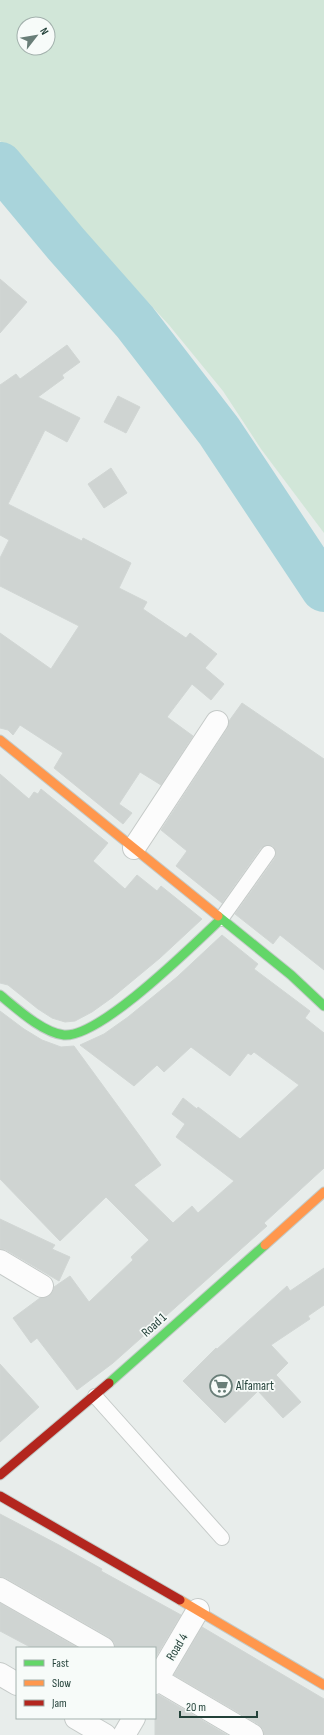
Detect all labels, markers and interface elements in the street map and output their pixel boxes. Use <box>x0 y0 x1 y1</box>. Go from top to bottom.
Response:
north arrow <box>16 16 56 56</box>
text: N <box>37 25 51 37</box>
street label: Road 1 <box>138 1309 170 1340</box>
supermarket icon: Alfamart <box>208 1373 234 1399</box>
place label: Alfamart <box>235 1378 274 1394</box>
street label: Road 4 <box>163 1630 192 1664</box>
legend <box>16 1647 156 1719</box>
text: Fast <box>52 1656 69 1671</box>
text: Slow <box>52 1676 71 1691</box>
scale bar <box>180 1693 257 1719</box>
text: Jam <box>51 1696 67 1711</box>
text: 20 m <box>186 1700 206 1715</box>

